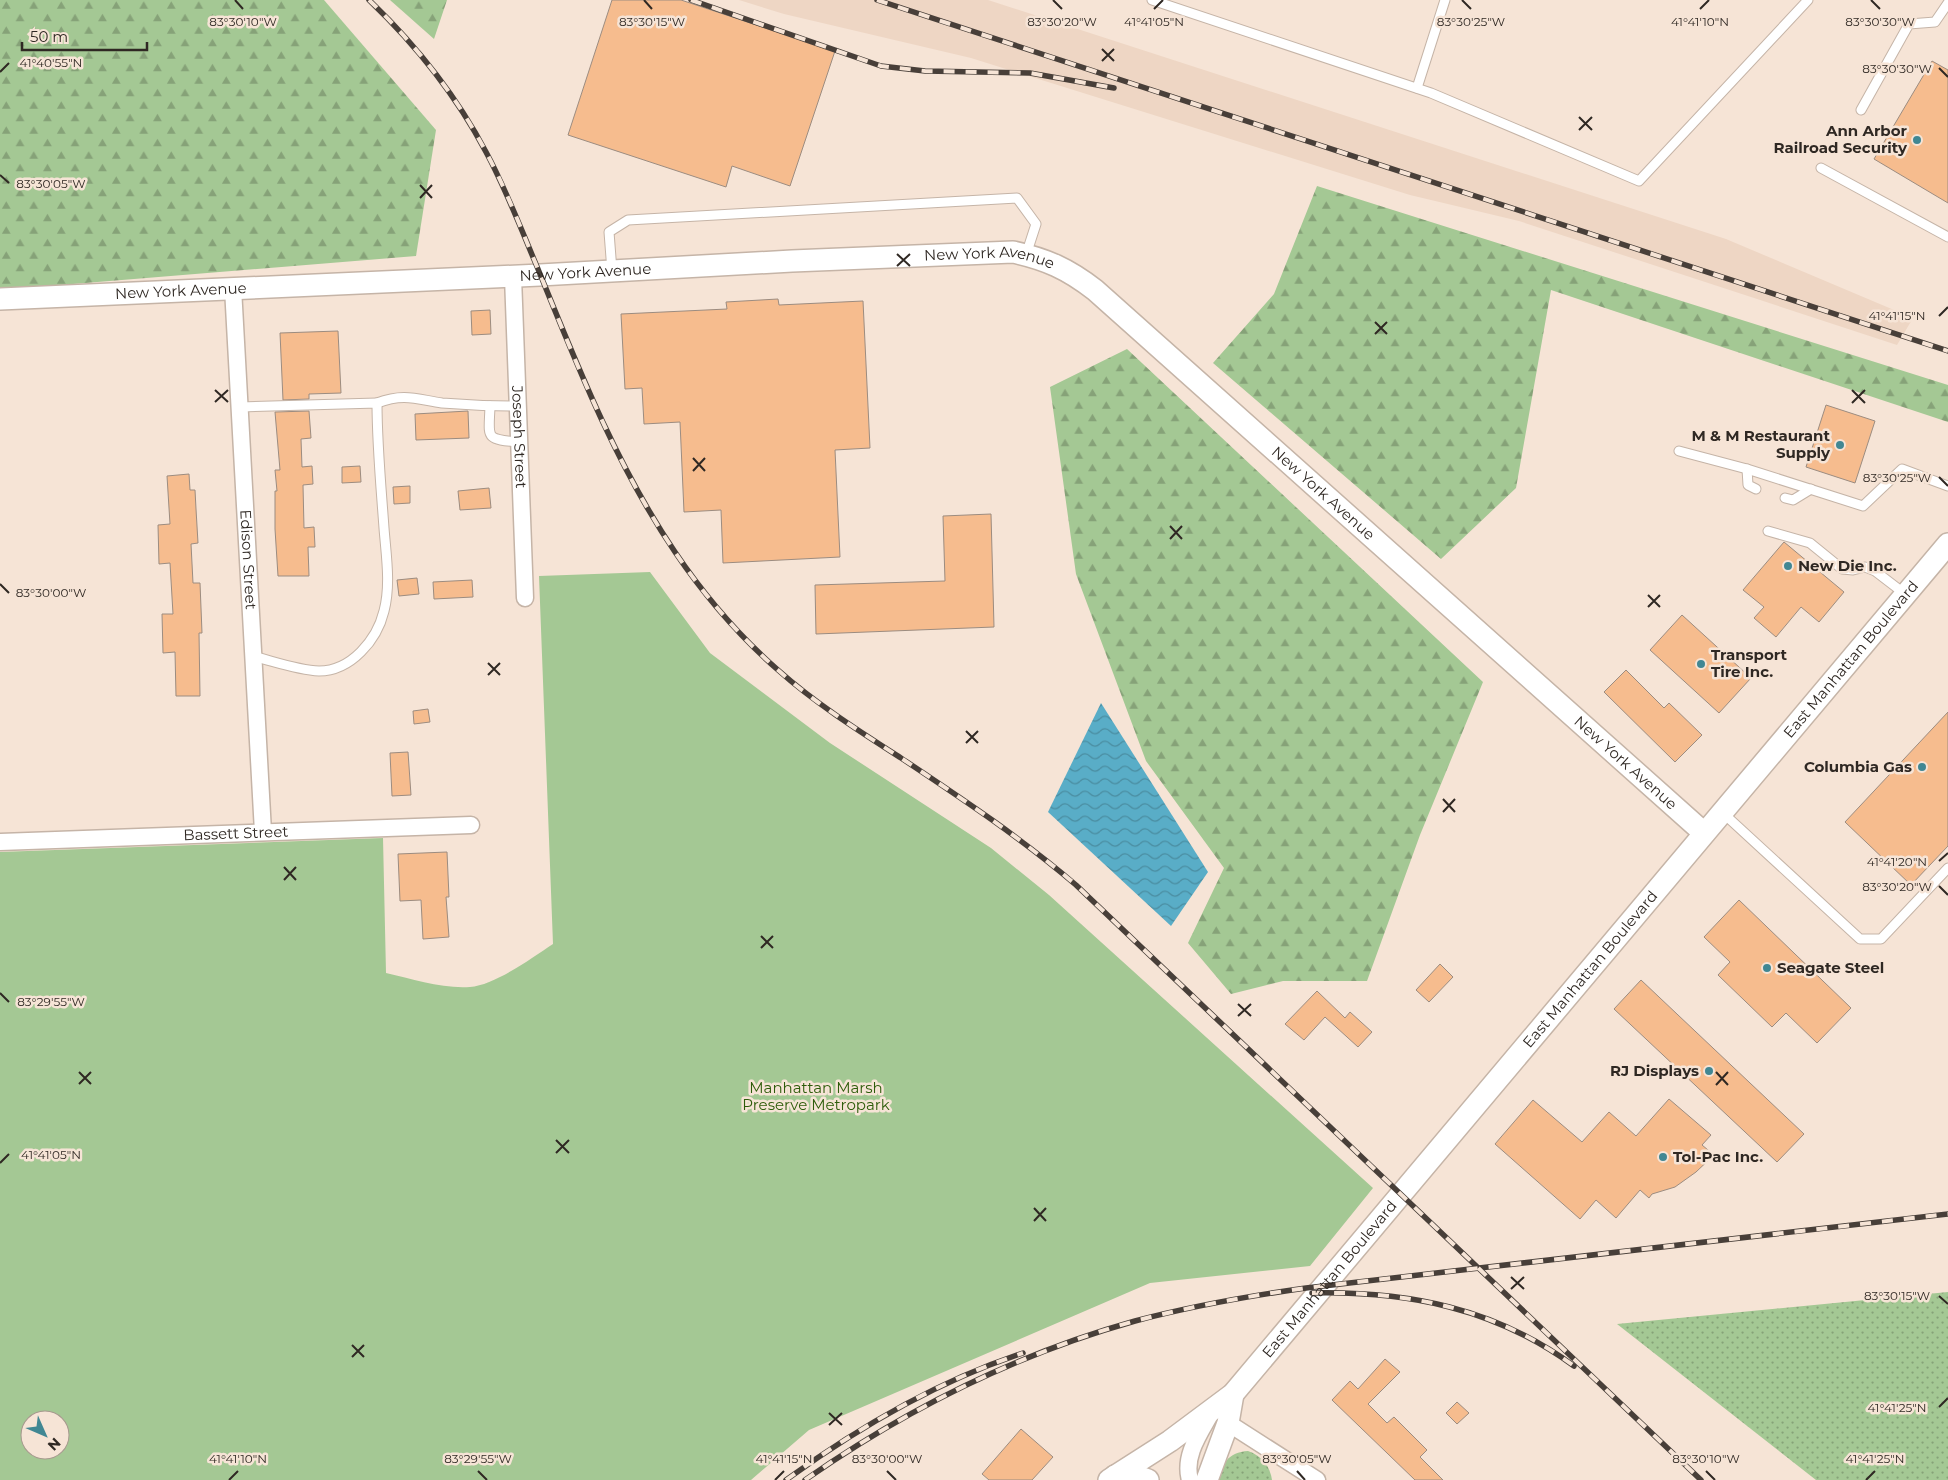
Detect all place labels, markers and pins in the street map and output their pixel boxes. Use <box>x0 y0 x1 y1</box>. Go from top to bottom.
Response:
place label: Ann Arbor Railroad Security <box>1774 121 1908 157</box>
marker: Ann Arbor Railroad Security <box>1911 134 1923 146</box>
place label: M & M Restaurant Supply <box>1691 426 1831 462</box>
marker: M & M Restaurant Supply <box>1834 439 1846 451</box>
place label: New Die Inc. <box>1798 556 1897 575</box>
marker: New Die Inc. <box>1782 560 1794 572</box>
place label: Transport Tire Inc. <box>1711 645 1787 681</box>
marker: Transport Tire Inc. <box>1695 658 1707 670</box>
place label: Columbia Gas <box>1804 757 1912 776</box>
marker: Columbia Gas <box>1916 761 1928 773</box>
place label: Seagate Steel <box>1777 958 1884 977</box>
marker: Seagate Steel <box>1761 962 1773 974</box>
place label: RJ Displays <box>1610 1061 1699 1080</box>
marker: RJ Displays <box>1703 1065 1715 1077</box>
place label: Tol-Pac Inc. <box>1673 1147 1763 1166</box>
marker: Tol-Pac Inc. <box>1657 1151 1669 1163</box>

